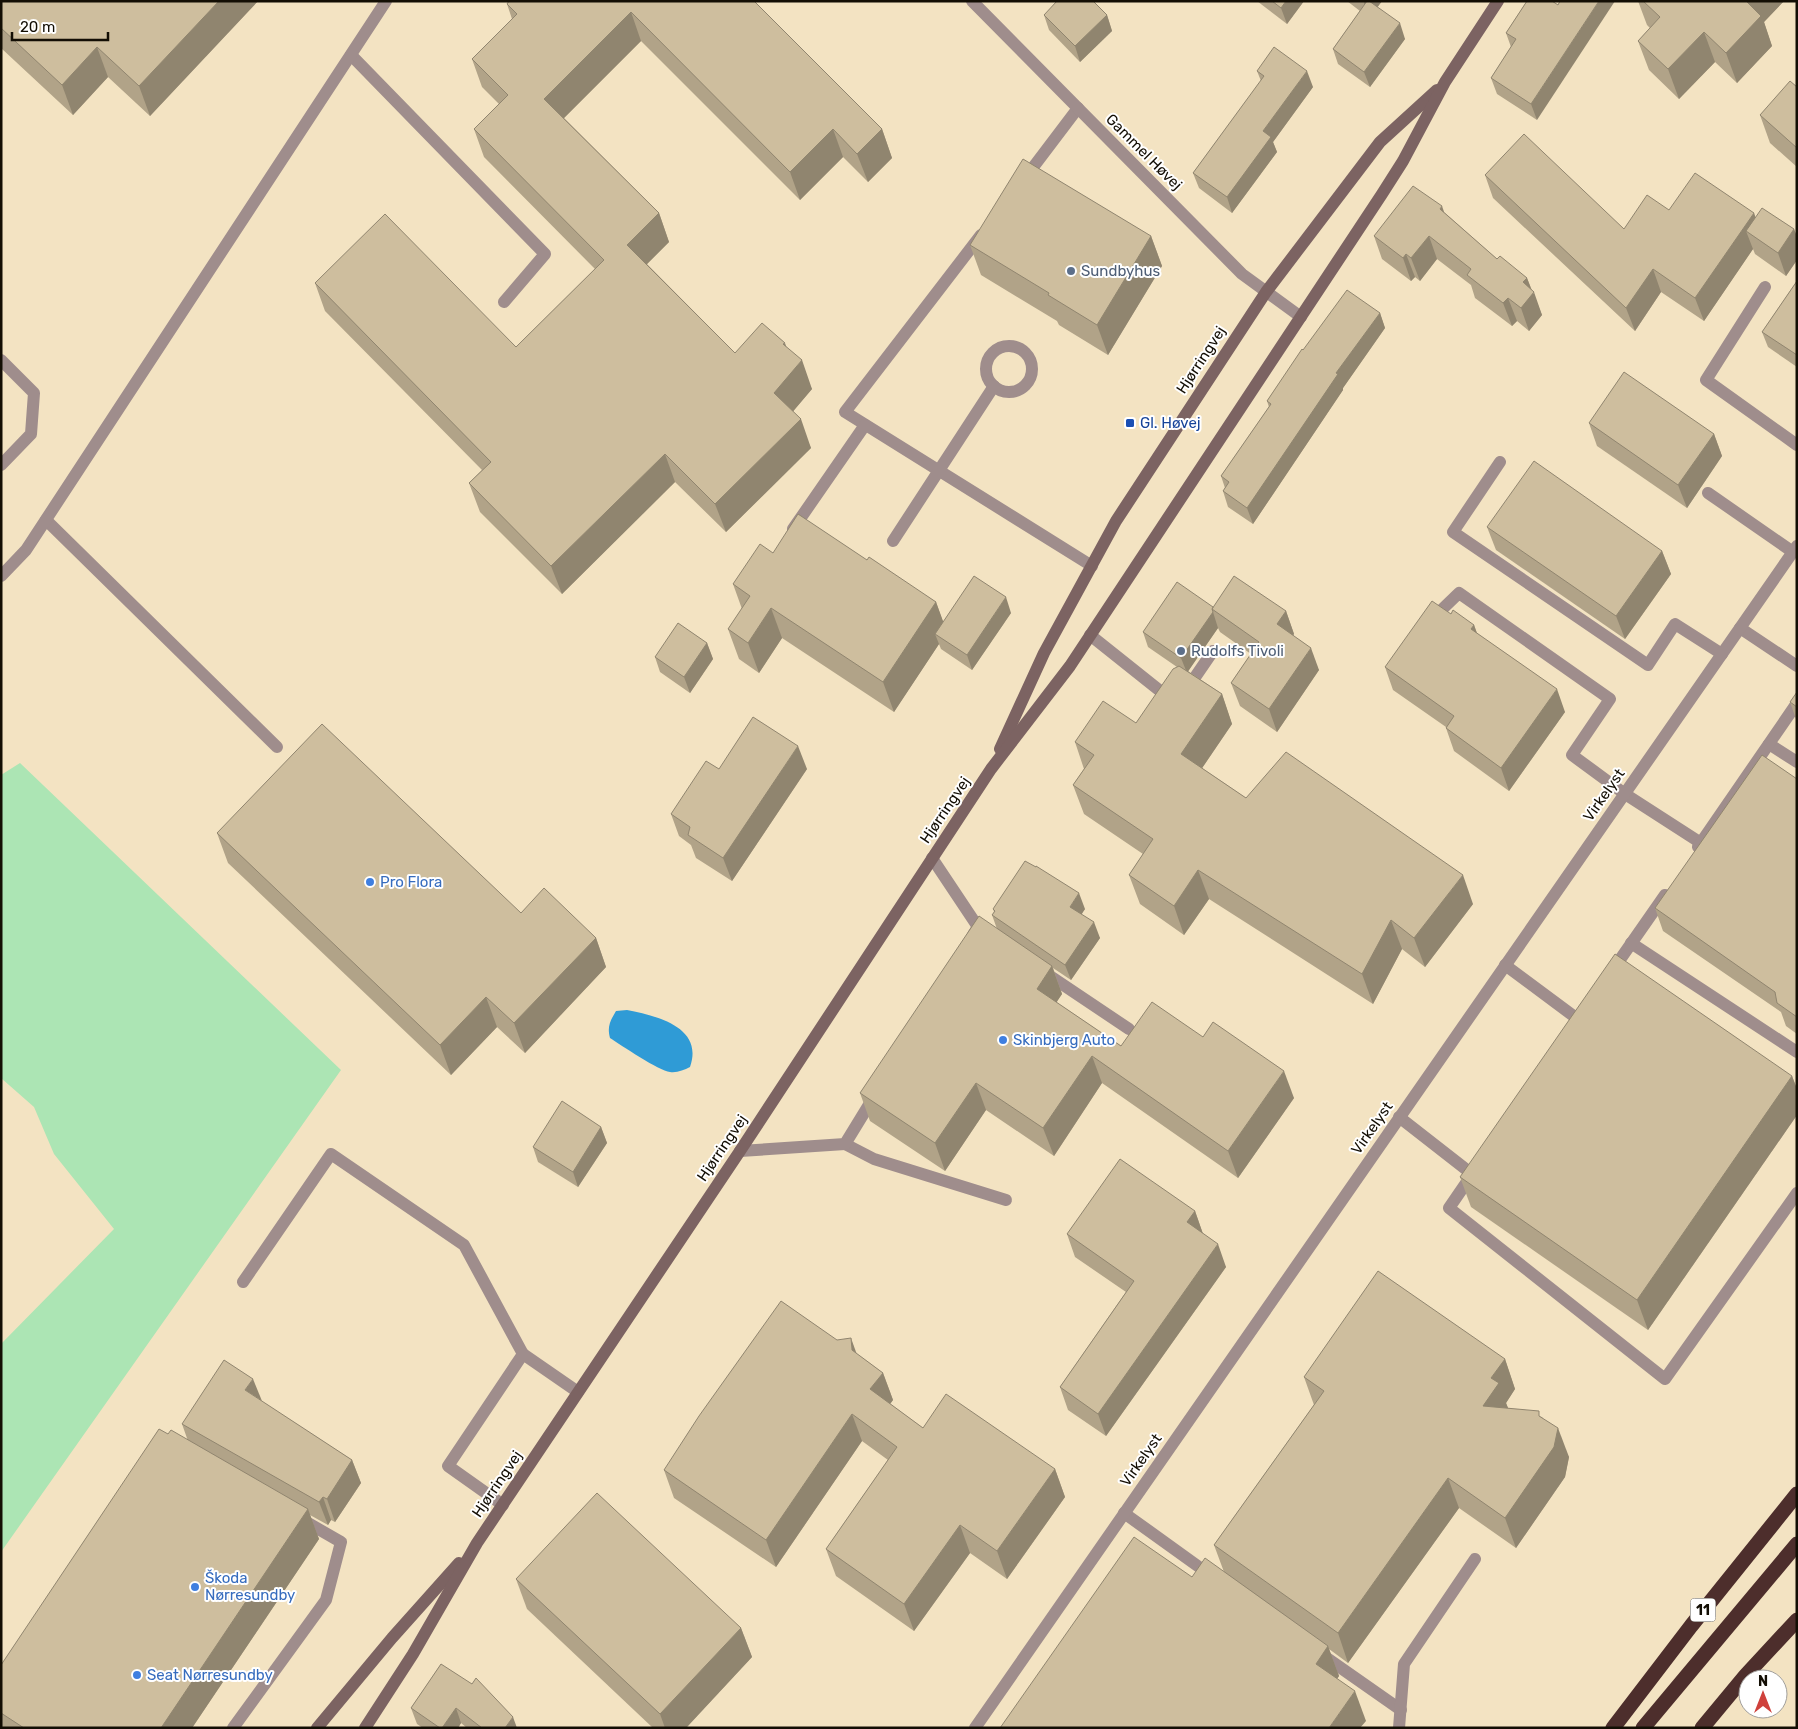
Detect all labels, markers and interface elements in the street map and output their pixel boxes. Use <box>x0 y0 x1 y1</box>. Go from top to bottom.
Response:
scale bar <box>12 10 109 42</box>
text: 20 m <box>20 18 55 36</box>
street label: Gammel Høvej <box>1102 110 1186 194</box>
place label: Sundbyhus <box>1081 262 1160 280</box>
marker: Sundbyhus <box>1065 265 1077 277</box>
street label: Hjørringvej <box>1173 323 1229 397</box>
place label: Gl. Høvej <box>1140 414 1201 432</box>
marker: Gl. Høvej <box>1124 417 1136 429</box>
place label: Rudolfs Tivoli <box>1191 642 1284 660</box>
marker: Rudolfs Tivoli <box>1175 645 1187 657</box>
street label: Virkelyst <box>1579 765 1629 825</box>
street label: Hjørringvej <box>916 773 974 847</box>
place label: Pro Flora <box>380 873 442 891</box>
marker: Pro Flora <box>364 876 376 888</box>
place label: Skinbjerg Auto <box>1013 1031 1115 1049</box>
marker: Skinbjerg Auto <box>997 1034 1009 1046</box>
street label: Virkelyst <box>1347 1098 1397 1158</box>
street label: Hjørringvej <box>693 1111 751 1185</box>
street label: Virkelyst <box>1116 1430 1166 1490</box>
street label: Hjørringvej <box>468 1447 526 1521</box>
place label: Škoda Nørresundby <box>205 1569 295 1604</box>
marker: Škoda Nørresundby <box>189 1581 201 1593</box>
road number: 11 <box>1690 1598 1716 1622</box>
place label: Seat Nørresundby <box>147 1666 273 1684</box>
marker: Seat Nørresundby <box>131 1669 143 1681</box>
north arrow <box>1738 1669 1788 1719</box>
text: N <box>1758 1673 1768 1690</box>

